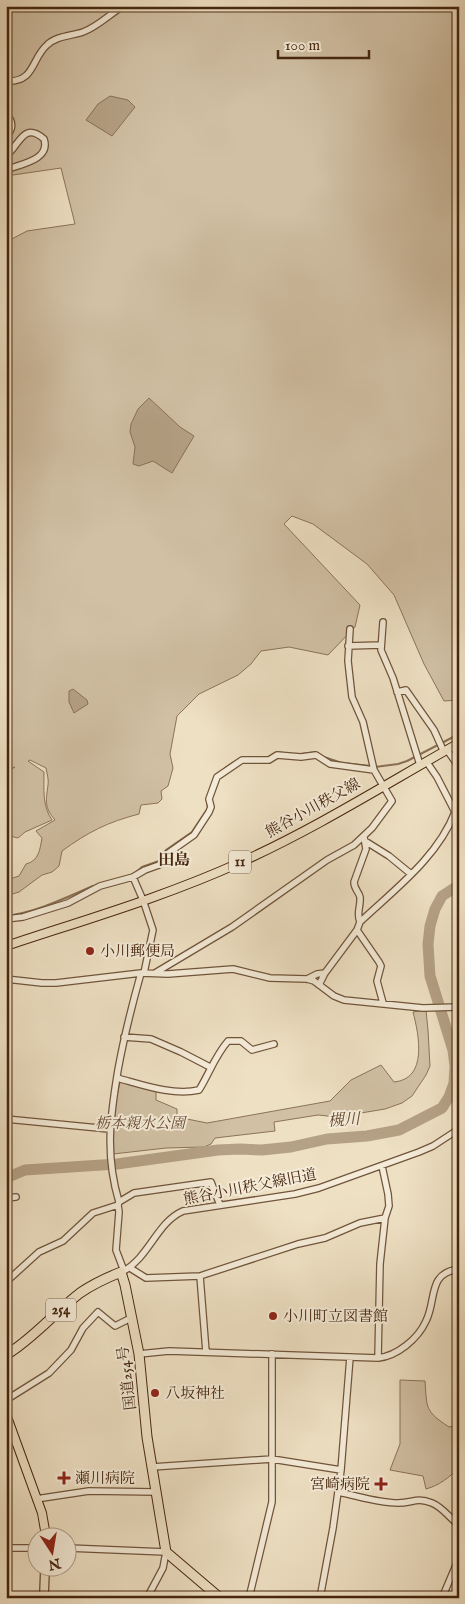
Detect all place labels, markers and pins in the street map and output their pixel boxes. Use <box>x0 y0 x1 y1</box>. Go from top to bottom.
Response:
place label: 小川郵便局 <box>100 942 175 961</box>
marker: 小川郵便局 <box>84 945 96 957</box>
place label: 小川町立図書館 <box>283 1307 388 1326</box>
marker: 小川町立図書館 <box>267 1310 279 1322</box>
place label: 八坂神社 <box>165 1384 225 1403</box>
marker: 八坂神社 <box>149 1387 161 1399</box>
place label: 瀬川病院 <box>75 1469 135 1488</box>
marker: 瀬川病院 <box>57 1471 71 1485</box>
place label: 宮崎病院 <box>310 1475 370 1494</box>
marker: 宮崎病院 <box>374 1477 388 1491</box>

